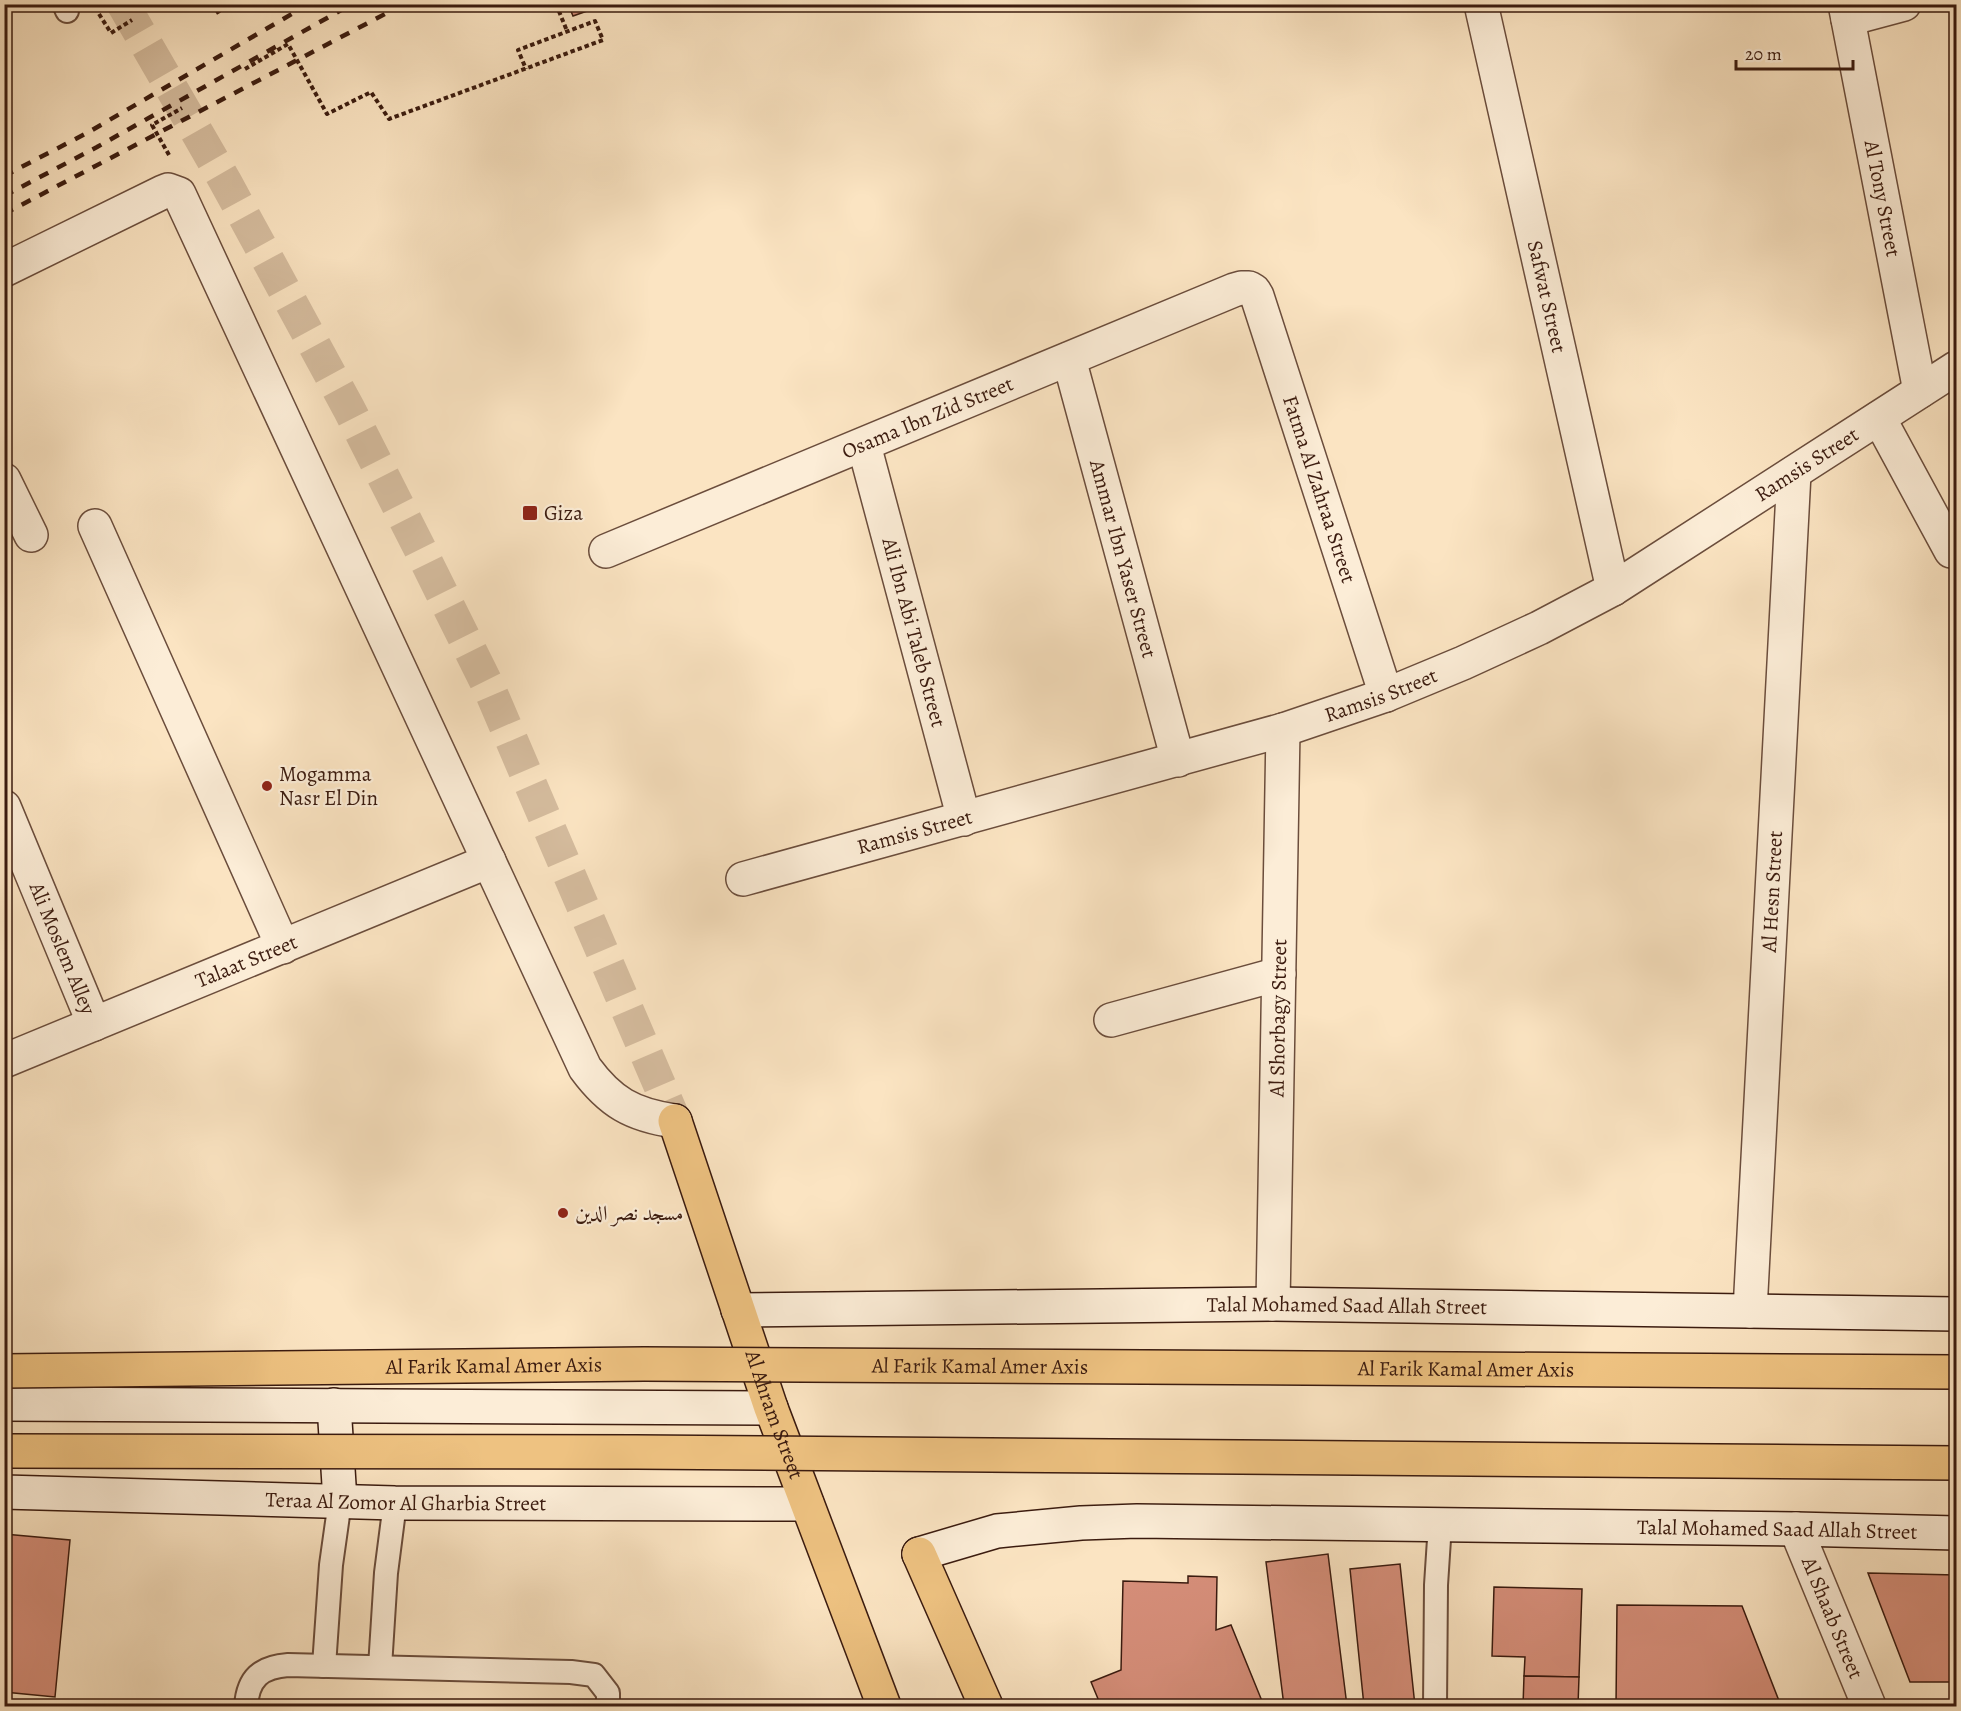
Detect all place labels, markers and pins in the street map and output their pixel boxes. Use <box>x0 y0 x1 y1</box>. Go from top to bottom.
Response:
place label: Giza <box>544 499 583 527</box>
marker: Giza <box>521 504 539 522</box>
place label: Mogamma Nasr El Din <box>279 760 378 812</box>
marker: Mogamma Nasr El Din <box>260 779 274 793</box>
place label: مسجد نصر الدين <box>575 1199 683 1227</box>
marker: مسجد نصر الدين <box>556 1206 570 1220</box>

